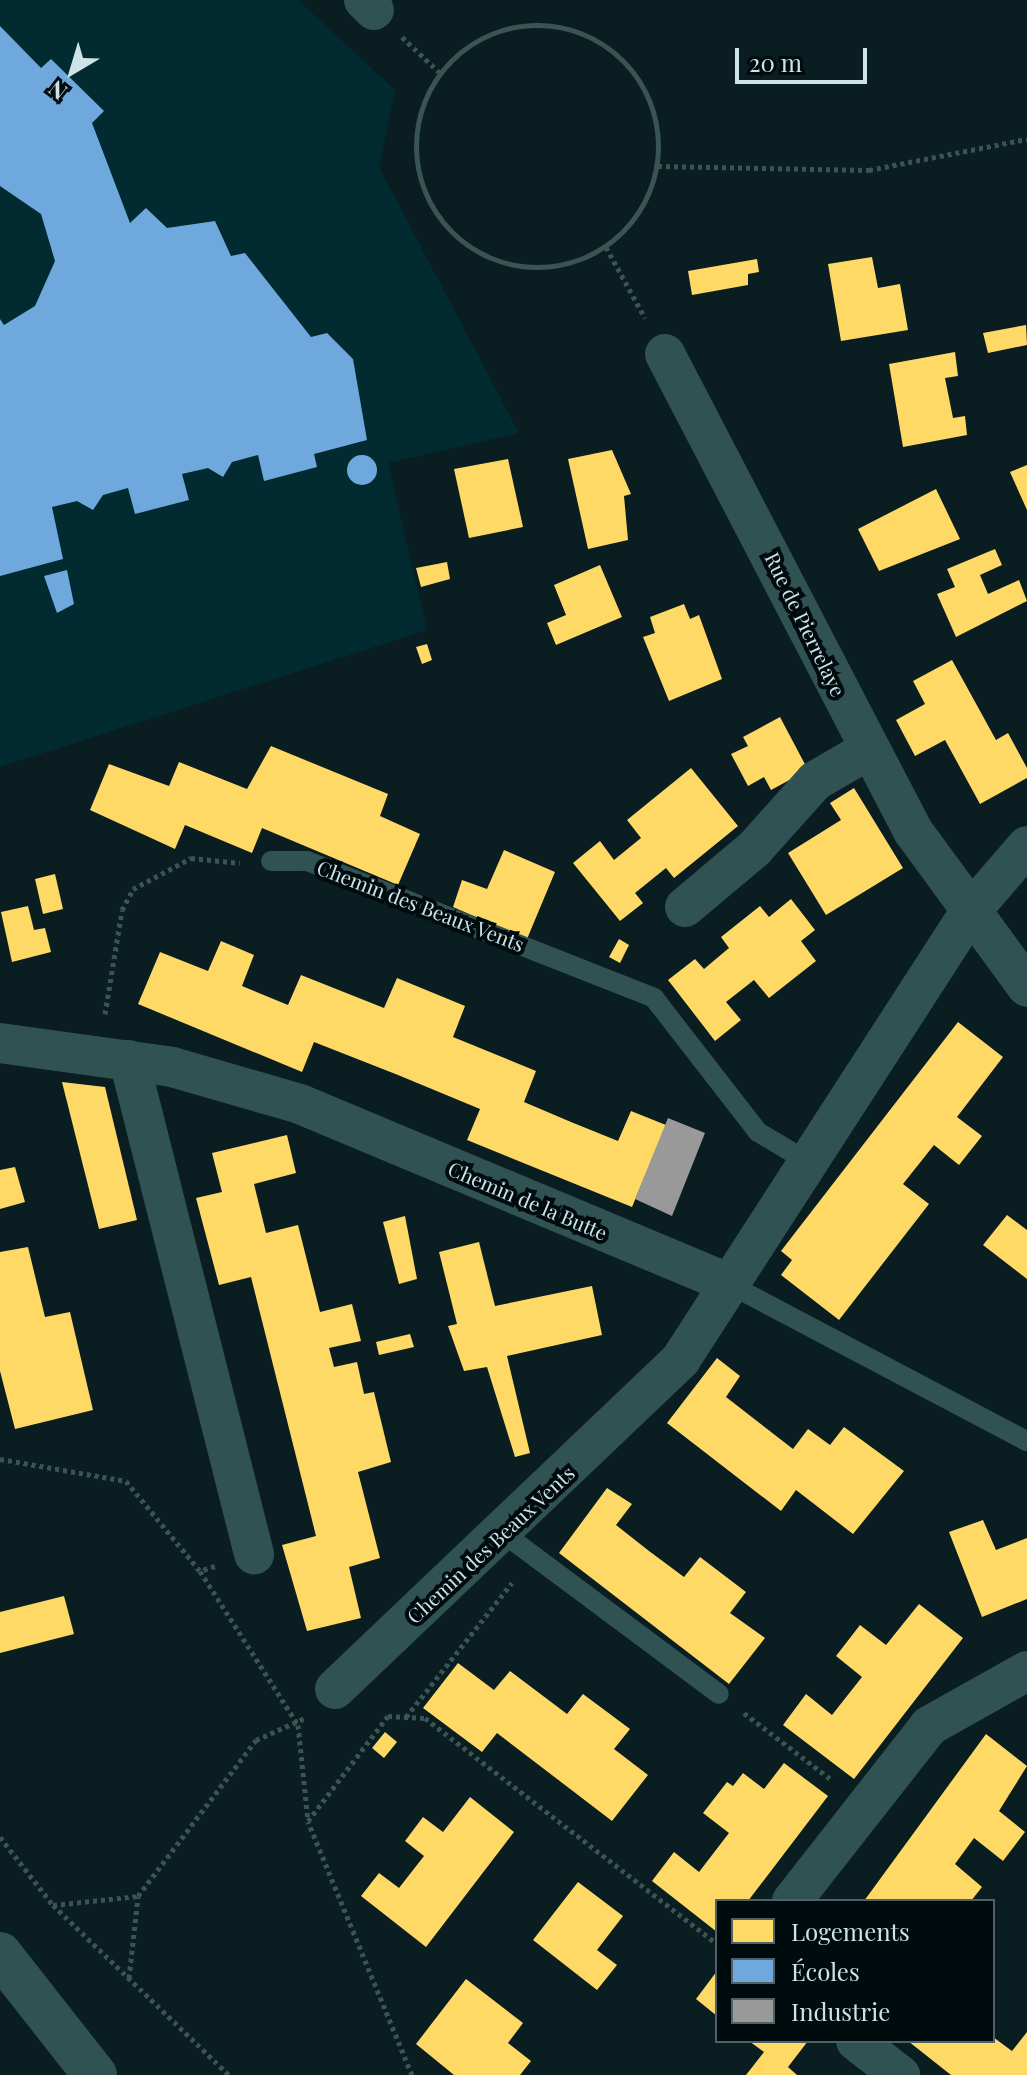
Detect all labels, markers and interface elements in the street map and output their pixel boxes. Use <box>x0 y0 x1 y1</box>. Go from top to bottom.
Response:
north arrow <box>32 32 112 112</box>
scale bar <box>739 32 871 82</box>
text: 20 m <box>749 46 802 78</box>
text: N <box>42 74 73 108</box>
street label: Rue de Pierrelaye <box>761 548 851 700</box>
street label: Chemin des Beaux Vents <box>314 854 528 956</box>
street label: Chemin de la Butte <box>445 1156 611 1244</box>
street label: Chemin des Beaux Vents <box>401 1460 579 1628</box>
legend <box>715 1899 995 2043</box>
text: Logements <box>791 1915 910 1947</box>
text: Écoles <box>791 1955 860 1987</box>
text: Industrie <box>791 1995 890 2027</box>

